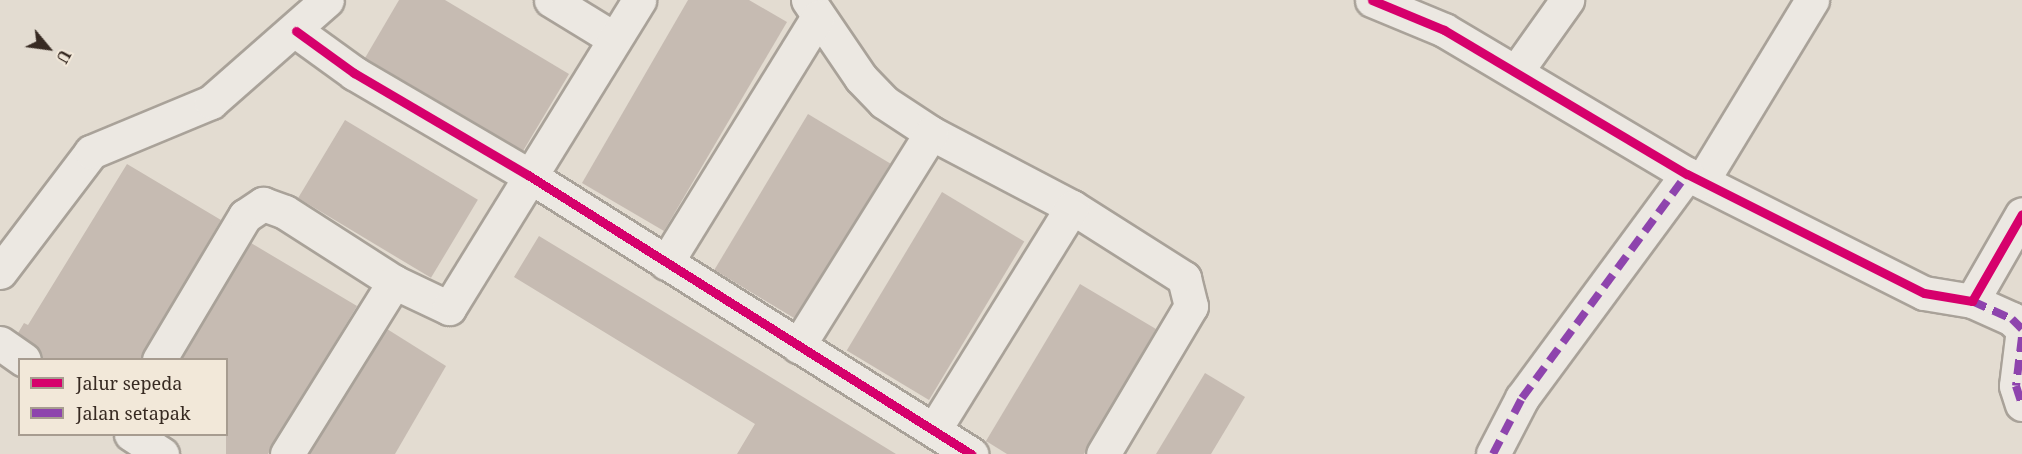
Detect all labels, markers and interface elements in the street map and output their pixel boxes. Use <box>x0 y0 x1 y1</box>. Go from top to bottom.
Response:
north arrow <box>18 18 78 78</box>
text: U <box>51 46 76 67</box>
legend <box>18 358 228 436</box>
text: Jalur sepeda <box>76 371 182 395</box>
text: Jalan setapak <box>76 401 191 425</box>

